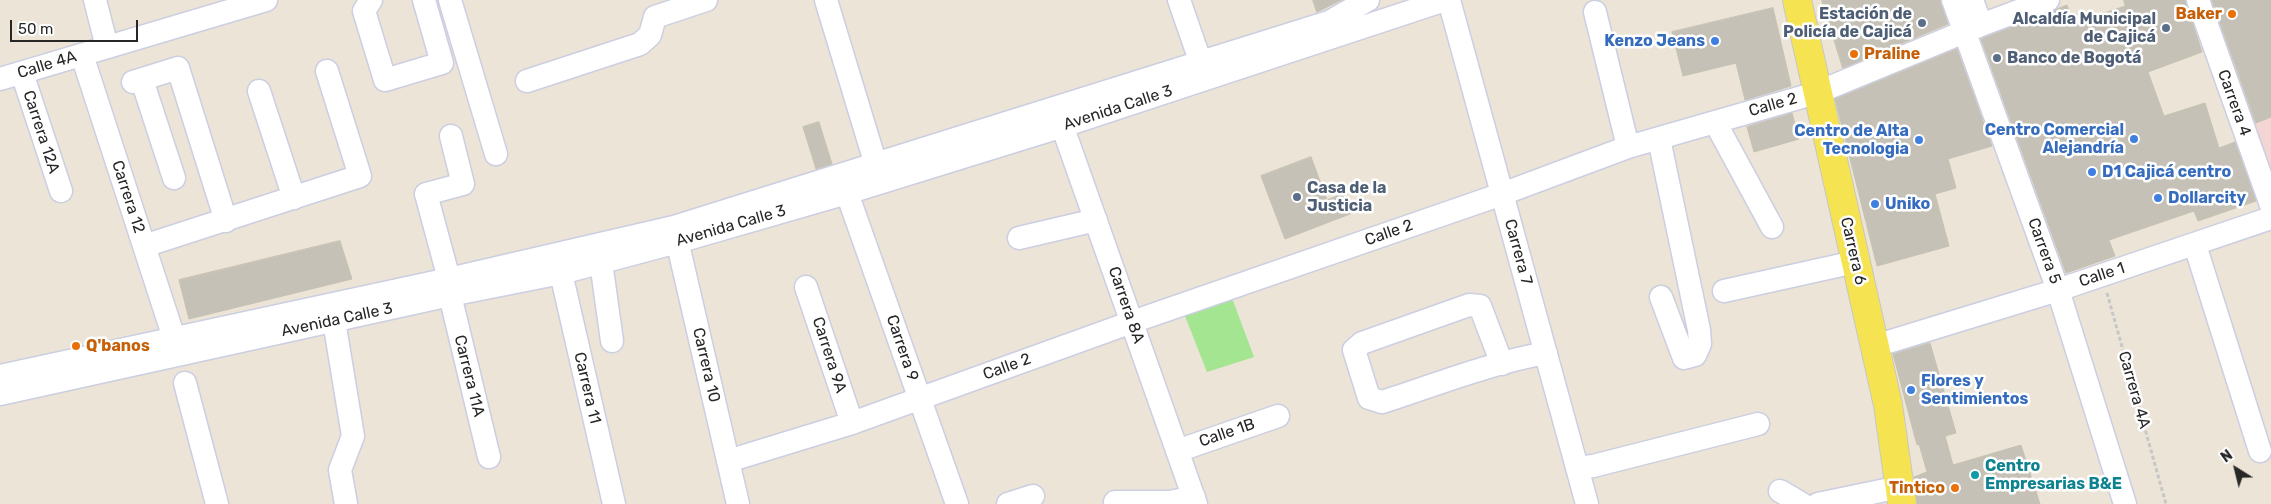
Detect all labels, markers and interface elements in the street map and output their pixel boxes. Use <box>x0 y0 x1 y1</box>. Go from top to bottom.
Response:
place label: Estación de Policía de Cajicá <box>1783 4 1912 42</box>
place label: Baker <box>2176 4 2222 24</box>
marker: Baker <box>2226 8 2238 20</box>
place label: Alcaldía Municipal de Cajicá <box>2012 9 2156 47</box>
scale bar <box>12 10 140 42</box>
marker: Estación de Policía de Cajicá <box>1916 17 1928 29</box>
text: 50 m <box>18 20 53 38</box>
marker: Alcaldía Municipal de Cajicá <box>2160 22 2172 34</box>
place label: Kenzo Jeans <box>1604 31 1705 51</box>
marker: Kenzo Jeans <box>1709 35 1721 47</box>
place label: Praline <box>1864 44 1920 64</box>
street label: Calle 4A <box>15 47 79 83</box>
marker: Praline <box>1848 48 1860 60</box>
place label: Banco de Bogotá <box>2007 48 2141 68</box>
marker: Banco de Bogotá <box>1991 52 2003 64</box>
street label: Carrera 4 <box>2213 67 2255 139</box>
street label: Avenida Calle 3 <box>1061 81 1175 135</box>
street label: Carrera 12A <box>19 88 63 176</box>
street label: Calle 2 <box>1747 89 1799 121</box>
place label: Centro Comercial Alejandría <box>1985 120 2124 158</box>
place label: Centro de Alta Tecnologia <box>1794 121 1909 159</box>
marker: Centro Comercial Alejandría <box>2128 133 2140 145</box>
marker: Centro de Alta Tecnologia <box>1913 134 1925 146</box>
street label: Carrera 12 <box>107 158 149 236</box>
place label: D1 Cajicá centro <box>2102 162 2231 182</box>
marker: D1 Cajicá centro <box>2086 166 2098 178</box>
place label: Casa de la Justicia <box>1307 178 1386 216</box>
place label: Dollarcity <box>2168 188 2246 208</box>
marker: Casa de la Justicia <box>1291 191 1303 203</box>
marker: Dollarcity <box>2152 192 2164 204</box>
place label: Uniko <box>1885 194 1930 214</box>
marker: Uniko <box>1869 198 1881 210</box>
street label: Avenida Calle 3 <box>674 201 788 251</box>
street label: Carrera 6 <box>1836 215 1870 287</box>
street label: Carrera 5 <box>2023 215 2065 287</box>
street label: Calle 2 <box>1362 216 1416 250</box>
street label: Carrera 7 <box>1500 217 1536 287</box>
street label: Calle 1 <box>2077 259 2127 291</box>
street label: Carrera 8A <box>1104 264 1148 346</box>
street label: Avenida Calle 3 <box>280 299 394 341</box>
street label: Carrera 9 <box>882 312 922 384</box>
street label: Carrera 9A <box>808 315 850 395</box>
street label: Carrera 10 <box>688 326 724 404</box>
street label: Carrera 11A <box>450 333 488 419</box>
place label: Q'banos <box>86 336 150 356</box>
marker: Q'banos <box>70 340 82 352</box>
street label: Carrera 4A <box>2114 349 2154 431</box>
street label: Carrera 11 <box>569 350 605 426</box>
street label: Calle 2 <box>980 350 1034 384</box>
place label: Flores y Sentimientos <box>1921 371 2028 409</box>
marker: Flores y Sentimientos <box>1905 384 1917 396</box>
street label: Calle 1B <box>1197 415 1257 451</box>
north arrow <box>2211 444 2261 494</box>
text: N <box>2218 447 2236 466</box>
place label: Centro Empresarias B&E <box>1985 456 2122 494</box>
marker: Centro Empresarias B&E <box>1969 469 1981 481</box>
place label: Tintico <box>1889 478 1945 498</box>
marker: Tintico <box>1949 482 1961 494</box>

